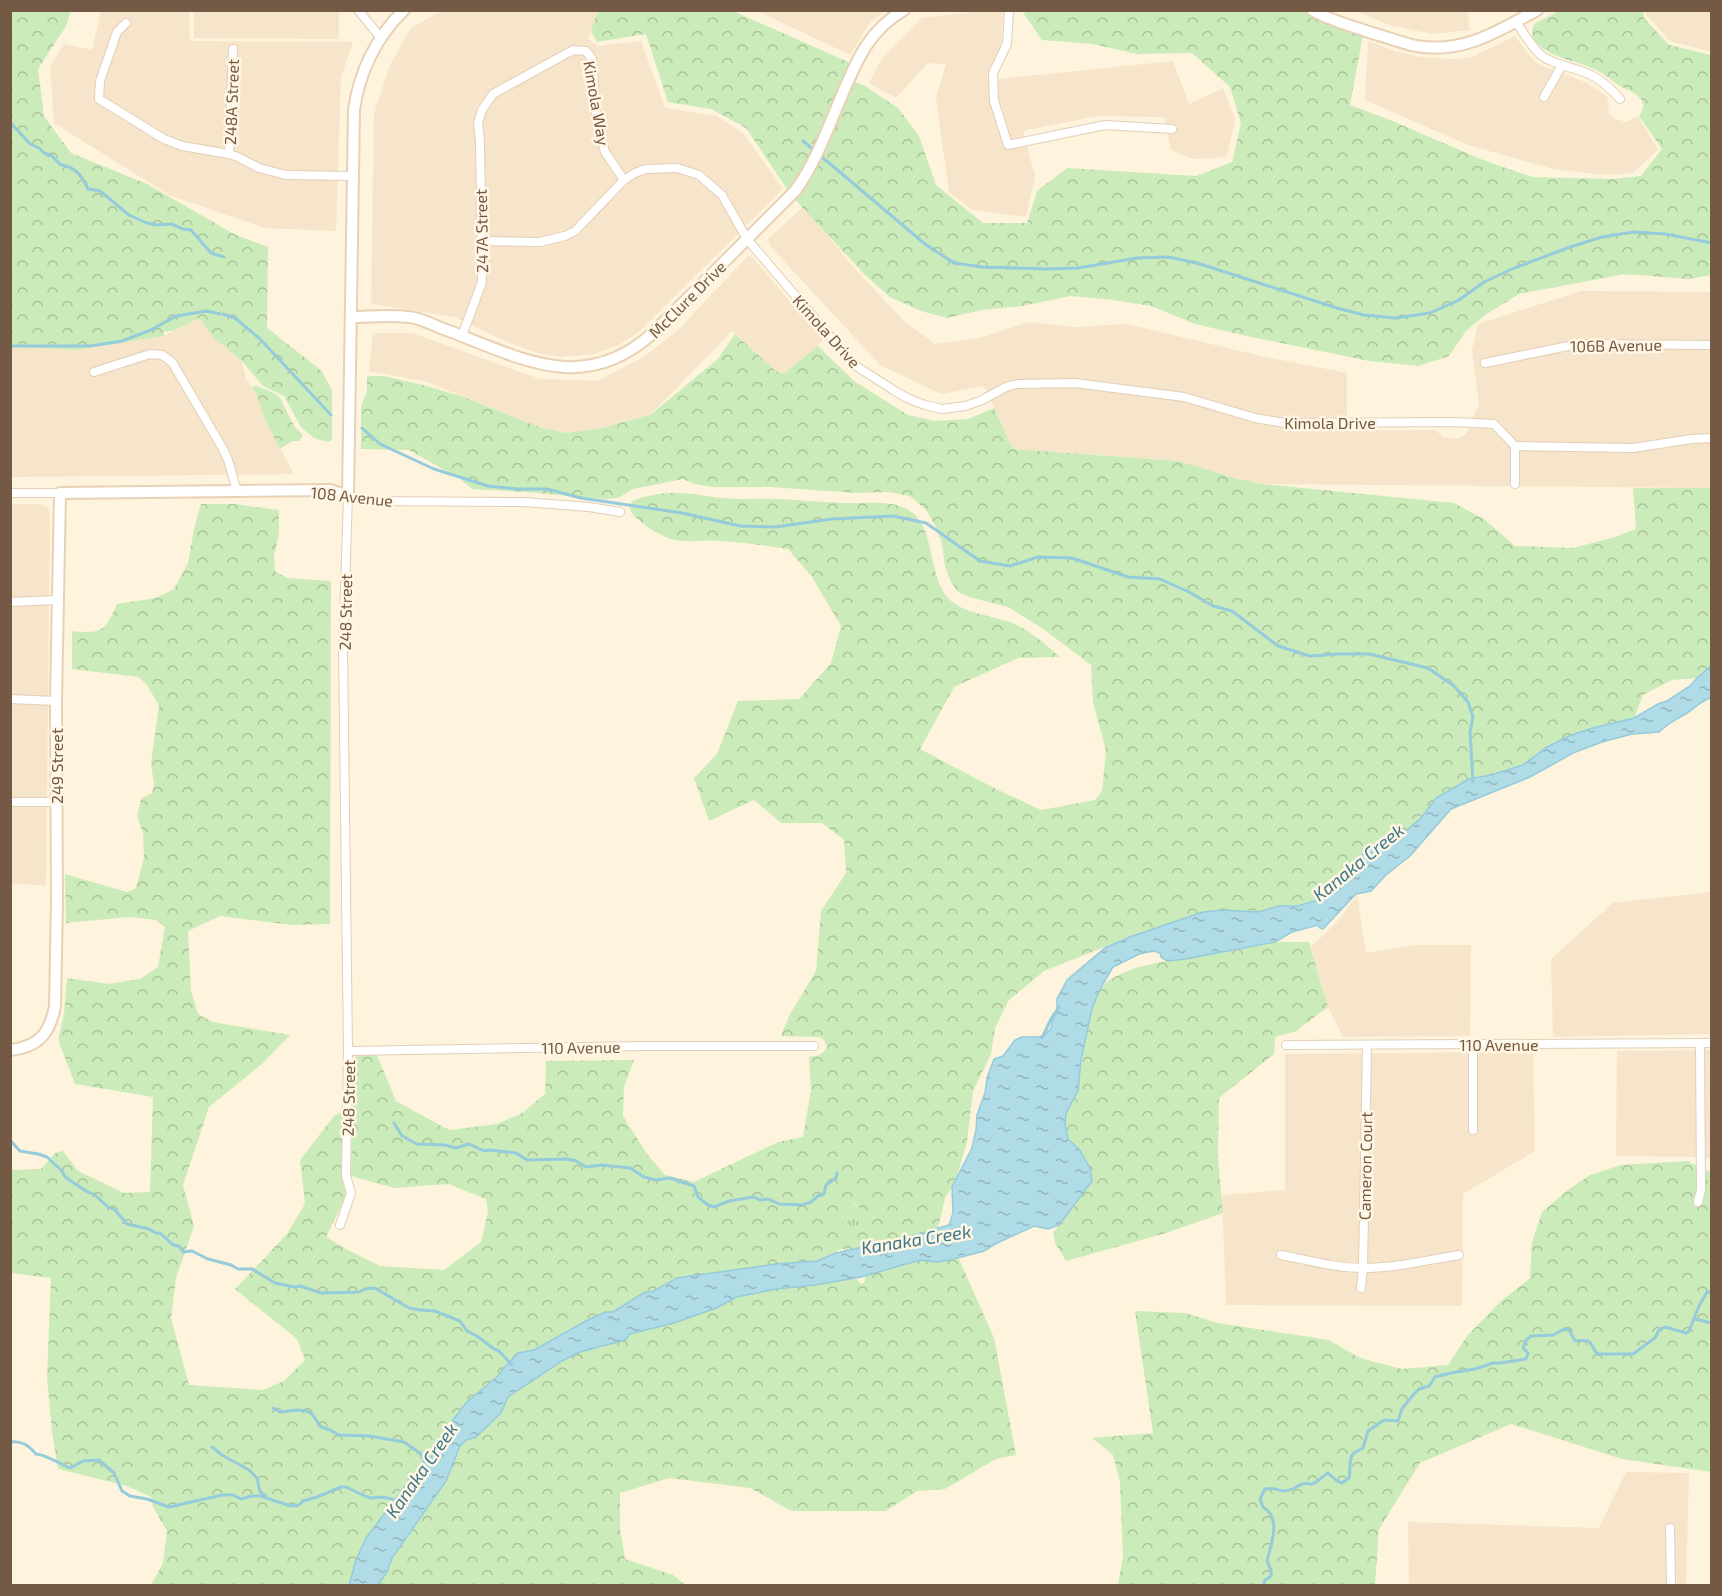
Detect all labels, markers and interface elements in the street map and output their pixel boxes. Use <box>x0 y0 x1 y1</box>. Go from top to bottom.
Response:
street label: 248A Street <box>220 59 242 145</box>
street label: Kimola Way <box>580 59 614 147</box>
street label: 247A Street <box>471 189 491 273</box>
street label: McClure Drive <box>645 257 729 341</box>
street label: Kimola Drive <box>789 291 865 371</box>
street label: 106B Avenue <box>1570 335 1662 355</box>
street label: Kimola Drive <box>1284 413 1376 432</box>
street label: 108 Avenue <box>310 482 394 510</box>
street label: 248 Street <box>335 574 355 650</box>
street label: 249 Street <box>47 728 66 804</box>
water label: Kanaka Creek <box>1308 819 1408 905</box>
street label: 110 Avenue <box>1459 1035 1539 1054</box>
street label: 110 Avenue <box>541 1037 621 1057</box>
street label: 248 Street <box>338 1060 358 1136</box>
street label: Cameron Court <box>1355 1112 1375 1220</box>
water label: Kanaka Creek <box>859 1219 973 1259</box>
water label: Kanaka Creek <box>380 1418 462 1522</box>

